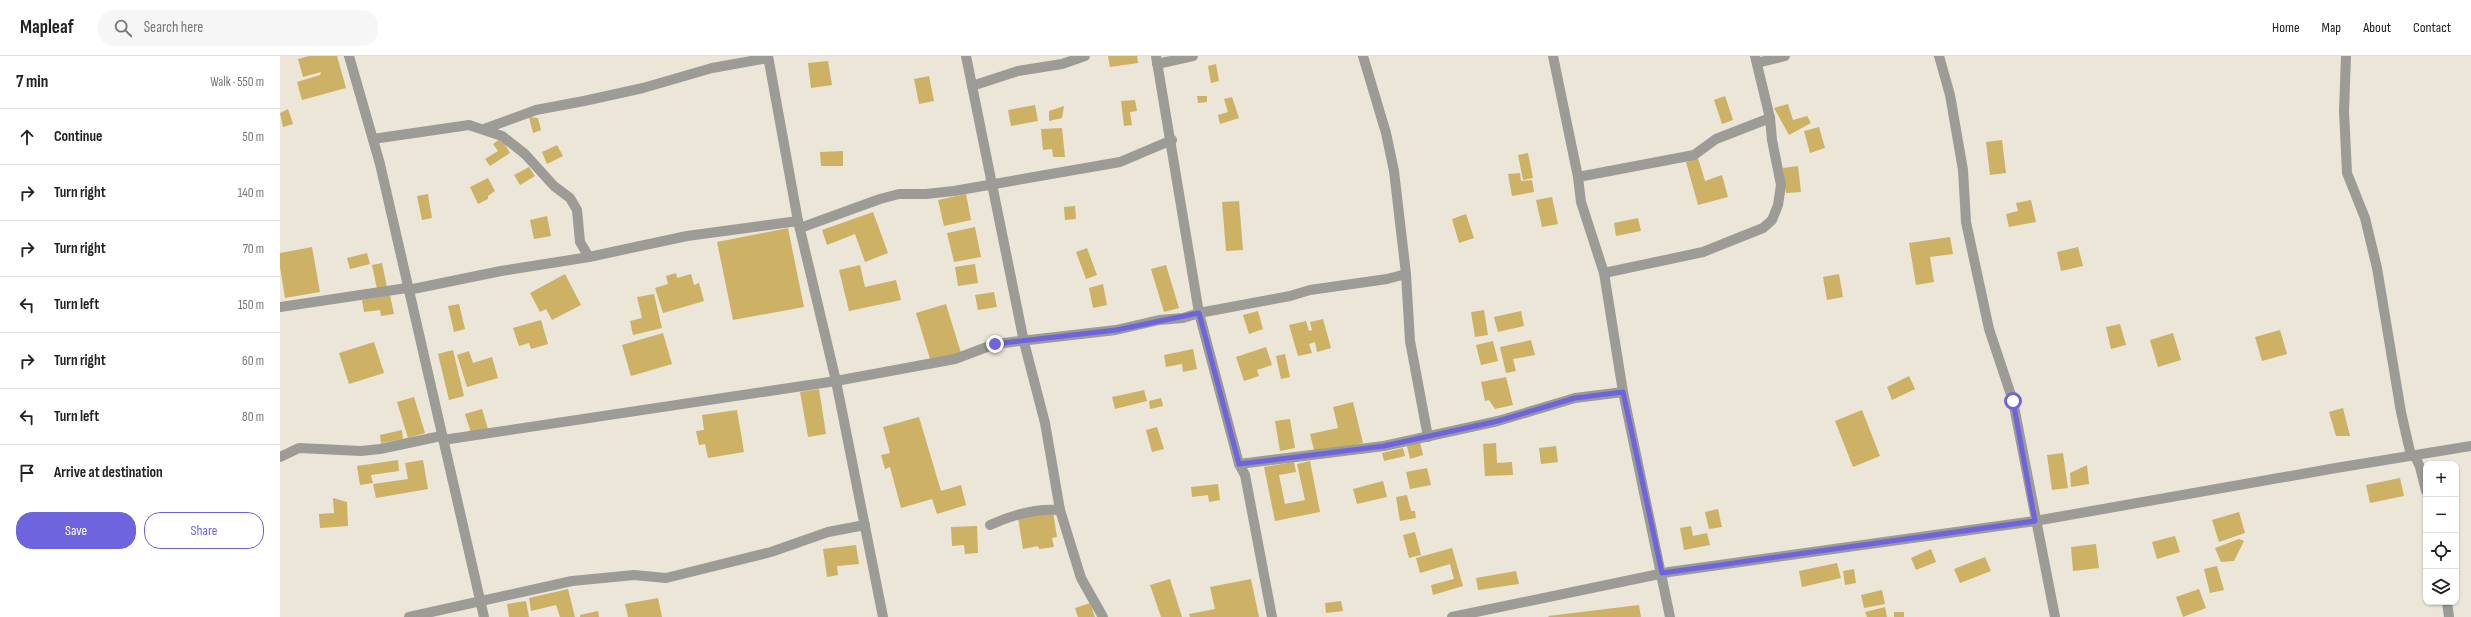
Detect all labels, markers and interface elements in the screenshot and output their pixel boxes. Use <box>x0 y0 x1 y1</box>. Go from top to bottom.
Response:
search box <box>98 10 378 46</box>
text: Mapleaf <box>20 16 74 39</box>
icon: search <box>112 17 134 39</box>
text: Search here <box>144 18 203 37</box>
text: Home <box>2272 19 2300 36</box>
text: Map <box>2322 19 2341 36</box>
text: About <box>2363 19 2391 36</box>
text: Contact <box>2413 19 2451 36</box>
text: 7 min <box>16 72 48 92</box>
text: Walk · 550 m <box>210 74 264 90</box>
icon: ahead <box>16 126 38 148</box>
text: Continue <box>54 127 103 146</box>
text: 50 m <box>243 129 264 145</box>
icon: right <box>16 182 38 204</box>
text: Turn right <box>54 183 106 202</box>
text: 140 m <box>238 185 264 201</box>
icon: right <box>16 238 38 260</box>
text: Turn right <box>54 239 106 258</box>
text: 70 m <box>243 241 264 257</box>
icon: left <box>16 294 38 316</box>
text: Turn left <box>54 295 99 314</box>
text: 150 m <box>238 297 264 313</box>
route end <box>986 335 1004 353</box>
icon: right <box>16 350 38 372</box>
text: Turn right <box>54 351 106 370</box>
text: 60 m <box>242 353 264 369</box>
route start <box>2004 392 2022 410</box>
icon: left <box>16 406 38 428</box>
text: Turn left <box>54 407 99 426</box>
text: 80 m <box>242 409 264 425</box>
map controls <box>2423 461 2459 605</box>
button: + <box>2423 461 2459 497</box>
icon: arrive <box>16 462 38 484</box>
text: Arrive at destination <box>54 463 163 482</box>
button: − <box>2423 497 2459 533</box>
button: Save <box>16 512 136 549</box>
button: Share <box>144 512 264 549</box>
button: locate <box>2423 533 2459 569</box>
button: layers <box>2423 569 2459 605</box>

